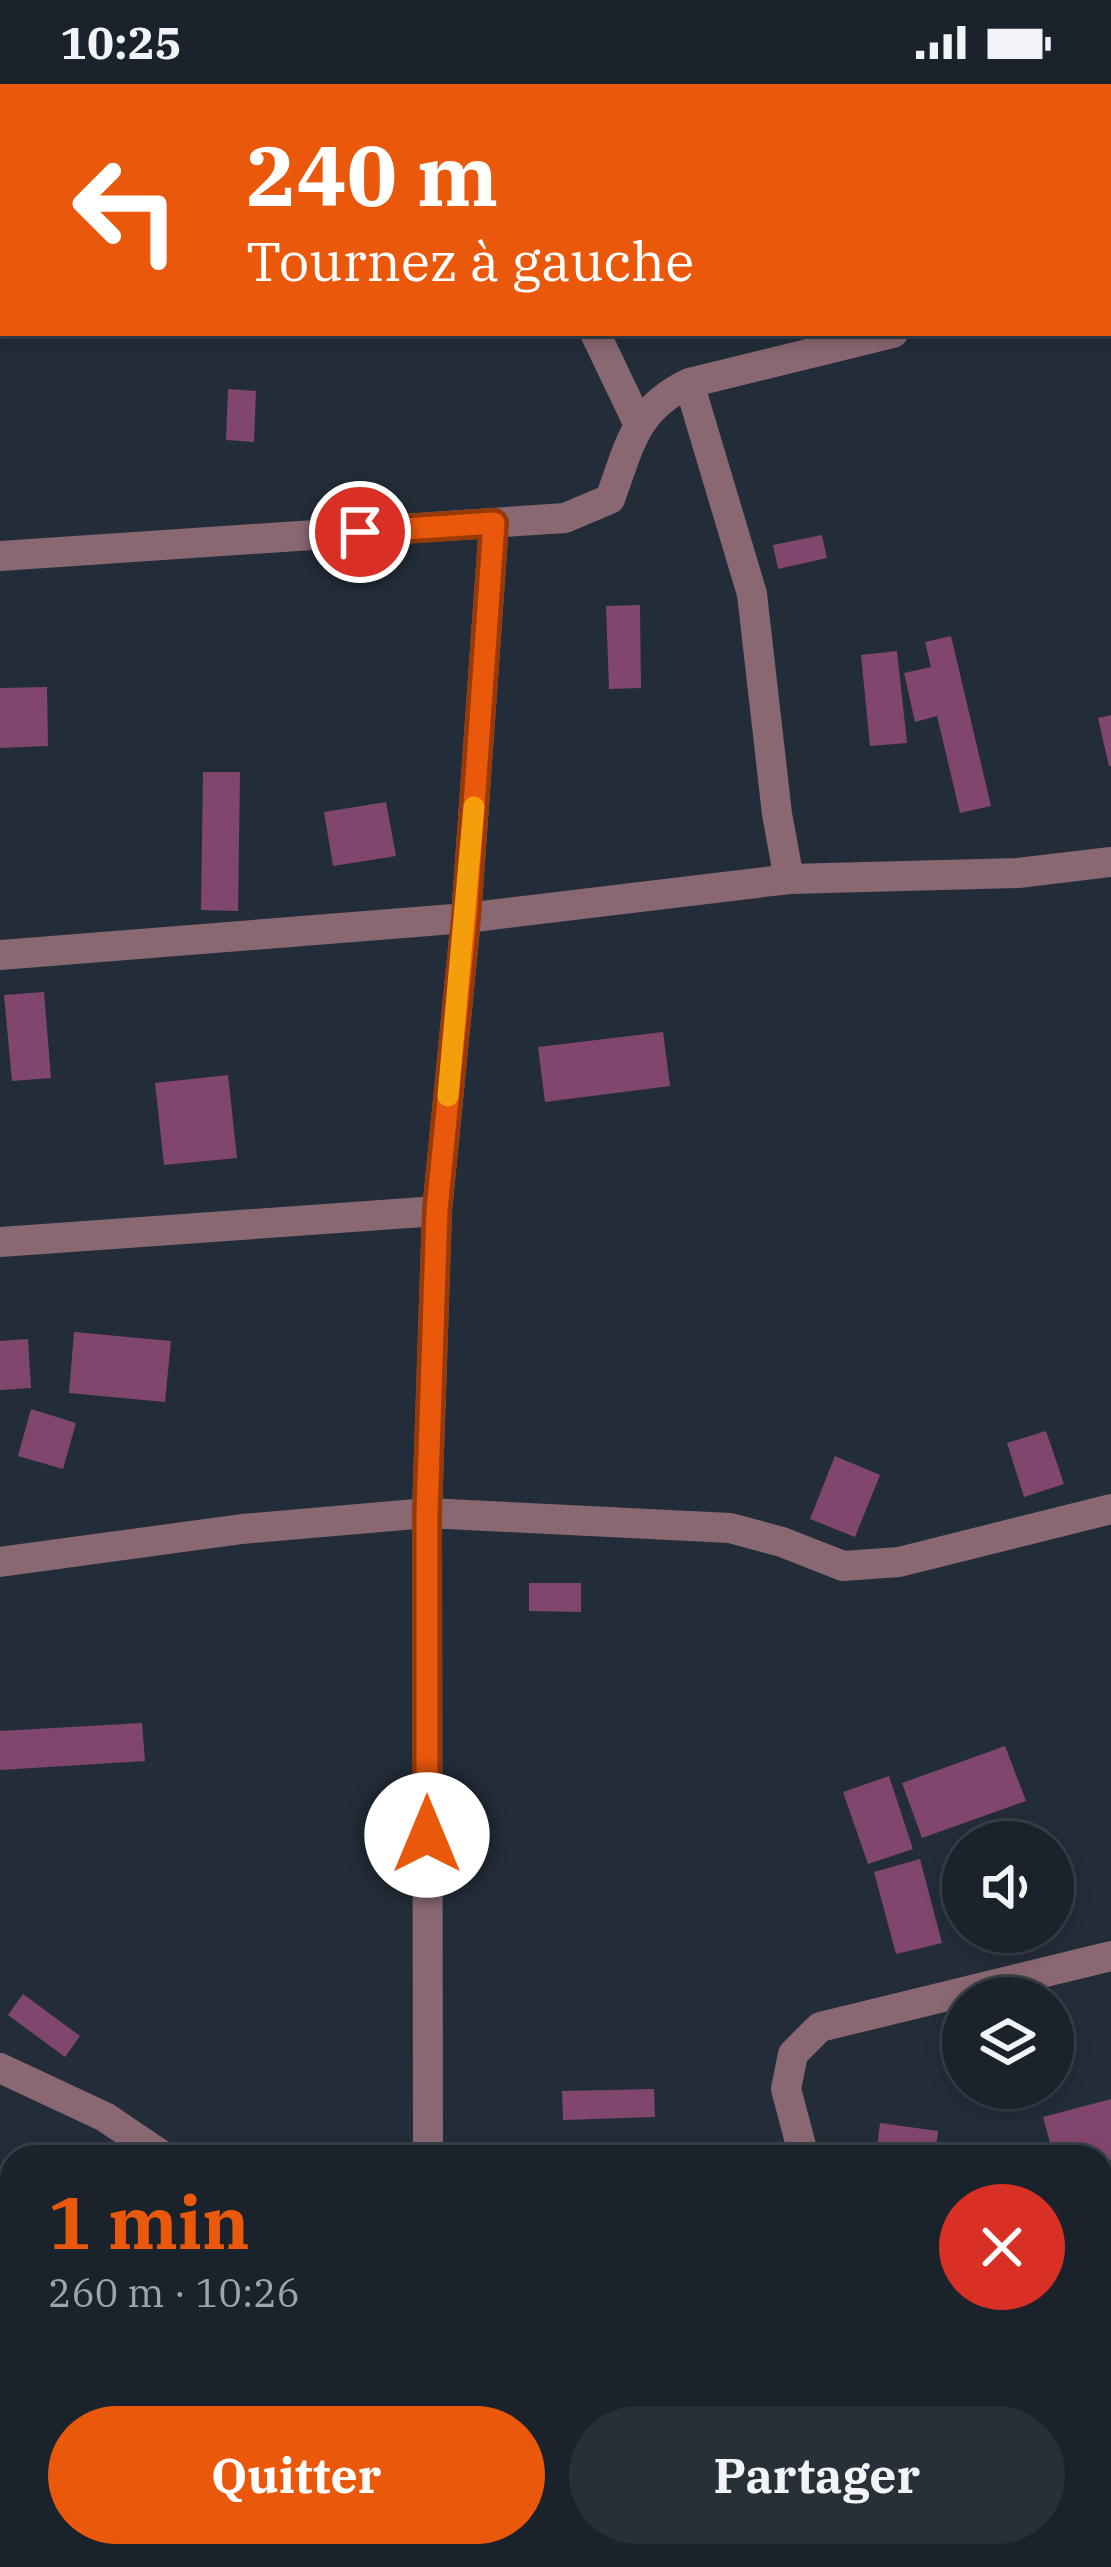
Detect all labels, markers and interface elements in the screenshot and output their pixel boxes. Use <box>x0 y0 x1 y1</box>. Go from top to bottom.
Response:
text: 10:25 <box>60 13 182 71</box>
text: 240 m <box>246 120 498 229</box>
icon: left <box>48 132 204 288</box>
text: Tournez à gauche <box>246 226 694 296</box>
pin <box>309 481 411 583</box>
icon: arrive <box>327 499 393 565</box>
position arrow <box>364 1772 490 1898</box>
map controls <box>942 1821 1074 2109</box>
button: sound <box>942 1821 1074 1953</box>
button: layers <box>942 1977 1074 2109</box>
text: 1 min <box>48 2175 250 2269</box>
button: close <box>939 2184 1065 2310</box>
text: 260 m · 10:26 <box>48 2267 300 2318</box>
button: Quitter <box>48 2406 545 2544</box>
button: Partager <box>569 2406 1065 2544</box>

